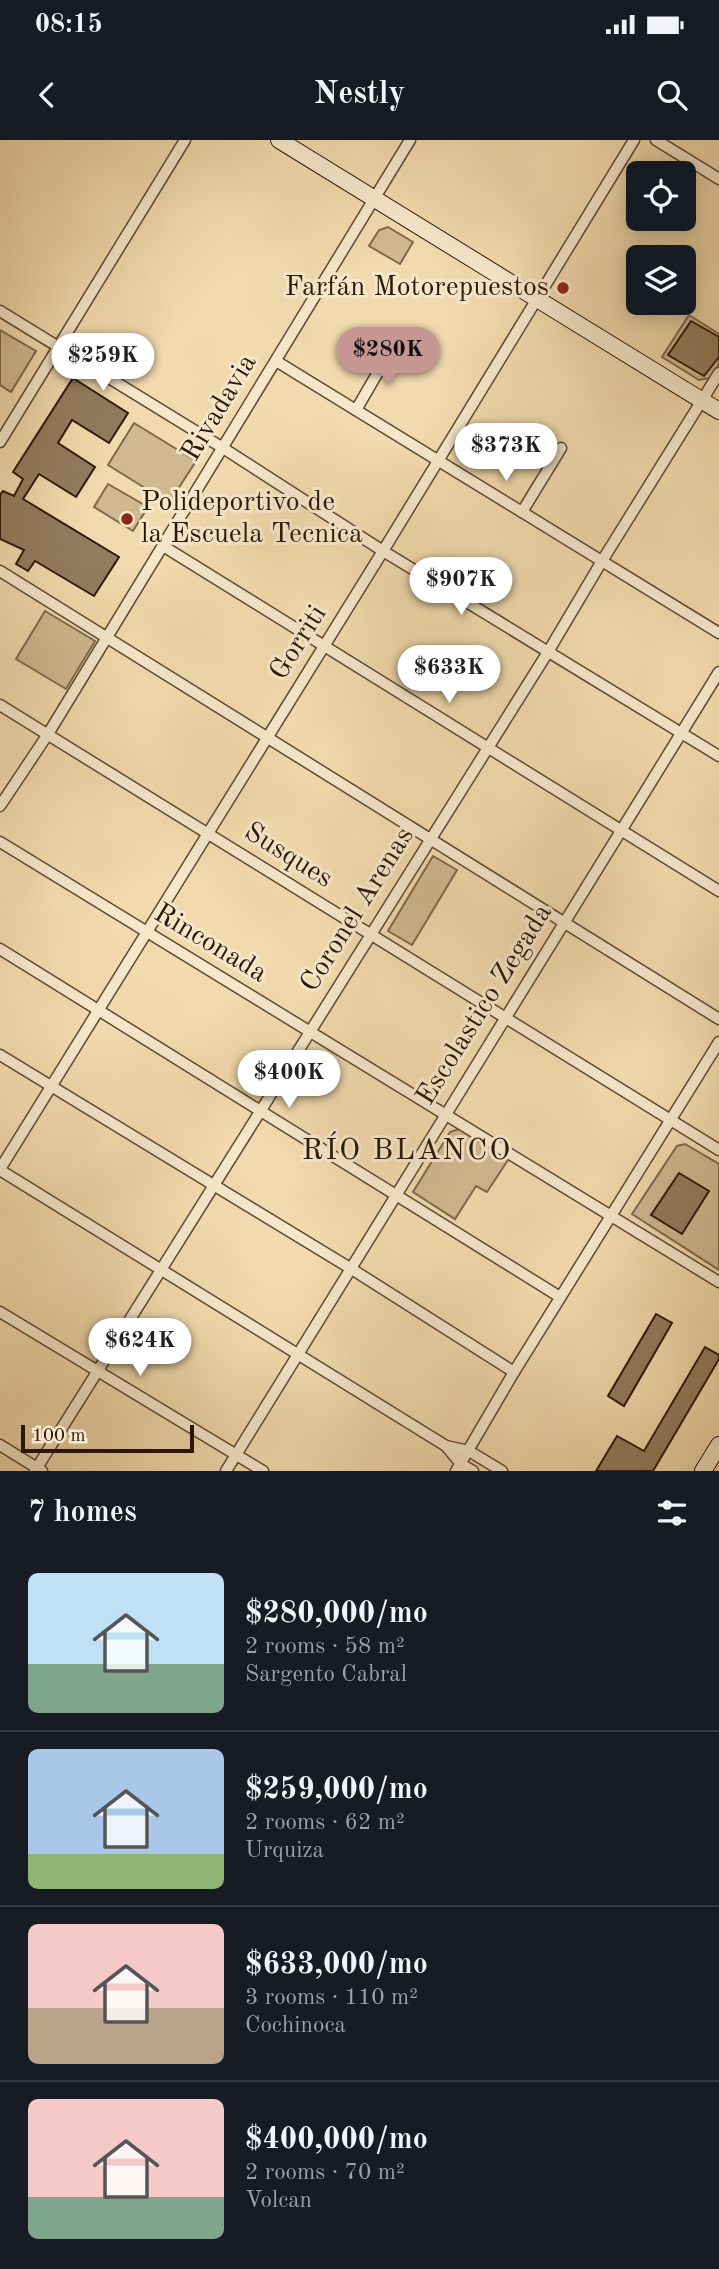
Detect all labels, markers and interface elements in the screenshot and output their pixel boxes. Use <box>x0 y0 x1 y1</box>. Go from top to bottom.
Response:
text: 08:15 <box>35 12 103 38</box>
icon: back <box>28 76 66 114</box>
icon: search <box>653 76 691 114</box>
text: Nestly <box>314 79 405 111</box>
map controls <box>626 161 696 315</box>
button: locate <box>626 161 696 231</box>
button: layers <box>626 245 696 315</box>
place label: Farfán Motorepuestos <box>285 274 549 302</box>
marker: Farfán Motorepuestos <box>555 280 571 296</box>
pin: $280K <box>339 328 437 387</box>
pin: $259K <box>54 334 152 393</box>
text: $280K <box>352 338 424 361</box>
text: $259K <box>67 344 139 367</box>
street label: Rivadavia <box>177 350 263 466</box>
pin: $373K <box>457 424 555 483</box>
text: $373K <box>470 434 542 457</box>
place label: Polideportivo de la Escuela Tecnica <box>141 489 363 549</box>
marker: Polideportivo de la Escuela Tecnica <box>119 511 135 527</box>
pin: $907K <box>412 558 510 617</box>
text: $907K <box>425 568 497 591</box>
street label: Gorriti <box>265 601 333 685</box>
pin: $633K <box>400 645 498 705</box>
text: $633K <box>413 656 485 679</box>
street label: Susques <box>239 818 337 894</box>
street label: Coronel Arenas <box>296 823 420 997</box>
street label: Rinconada <box>149 899 271 989</box>
street label: Escolastico Zegada <box>412 900 558 1110</box>
pin: $400K <box>240 1051 338 1110</box>
text: $400K <box>253 1061 325 1084</box>
district label: RÍO BLANCO <box>302 1131 512 1166</box>
pin: $624K <box>91 1318 189 1378</box>
text: $624K <box>104 1329 176 1352</box>
scale bar <box>21 1422 194 1454</box>
text: 100 m <box>32 1427 85 1446</box>
icon: filters <box>653 1494 691 1532</box>
text: 7 homes <box>28 1498 137 1528</box>
text: $280,000/mo <box>245 1599 428 1629</box>
icon: home <box>84 1601 168 1685</box>
text: 2 rooms · 58 m² <box>245 1635 405 1658</box>
text: Sargento Cabral <box>245 1663 407 1686</box>
text: $259,000/mo <box>245 1775 428 1805</box>
icon: home <box>84 1777 168 1861</box>
text: 2 rooms · 62 m² <box>245 1811 405 1834</box>
text: Urquiza <box>245 1839 324 1862</box>
text: $633,000/mo <box>245 1950 428 1980</box>
icon: home <box>84 1952 168 2036</box>
text: 3 rooms · 110 m² <box>245 1986 418 2009</box>
text: Cochinoca <box>245 2014 346 2037</box>
text: $400,000/mo <box>245 2125 428 2155</box>
icon: home <box>84 2127 168 2211</box>
text: 2 rooms · 70 m² <box>245 2161 405 2184</box>
text: Volcan <box>245 2189 312 2212</box>

